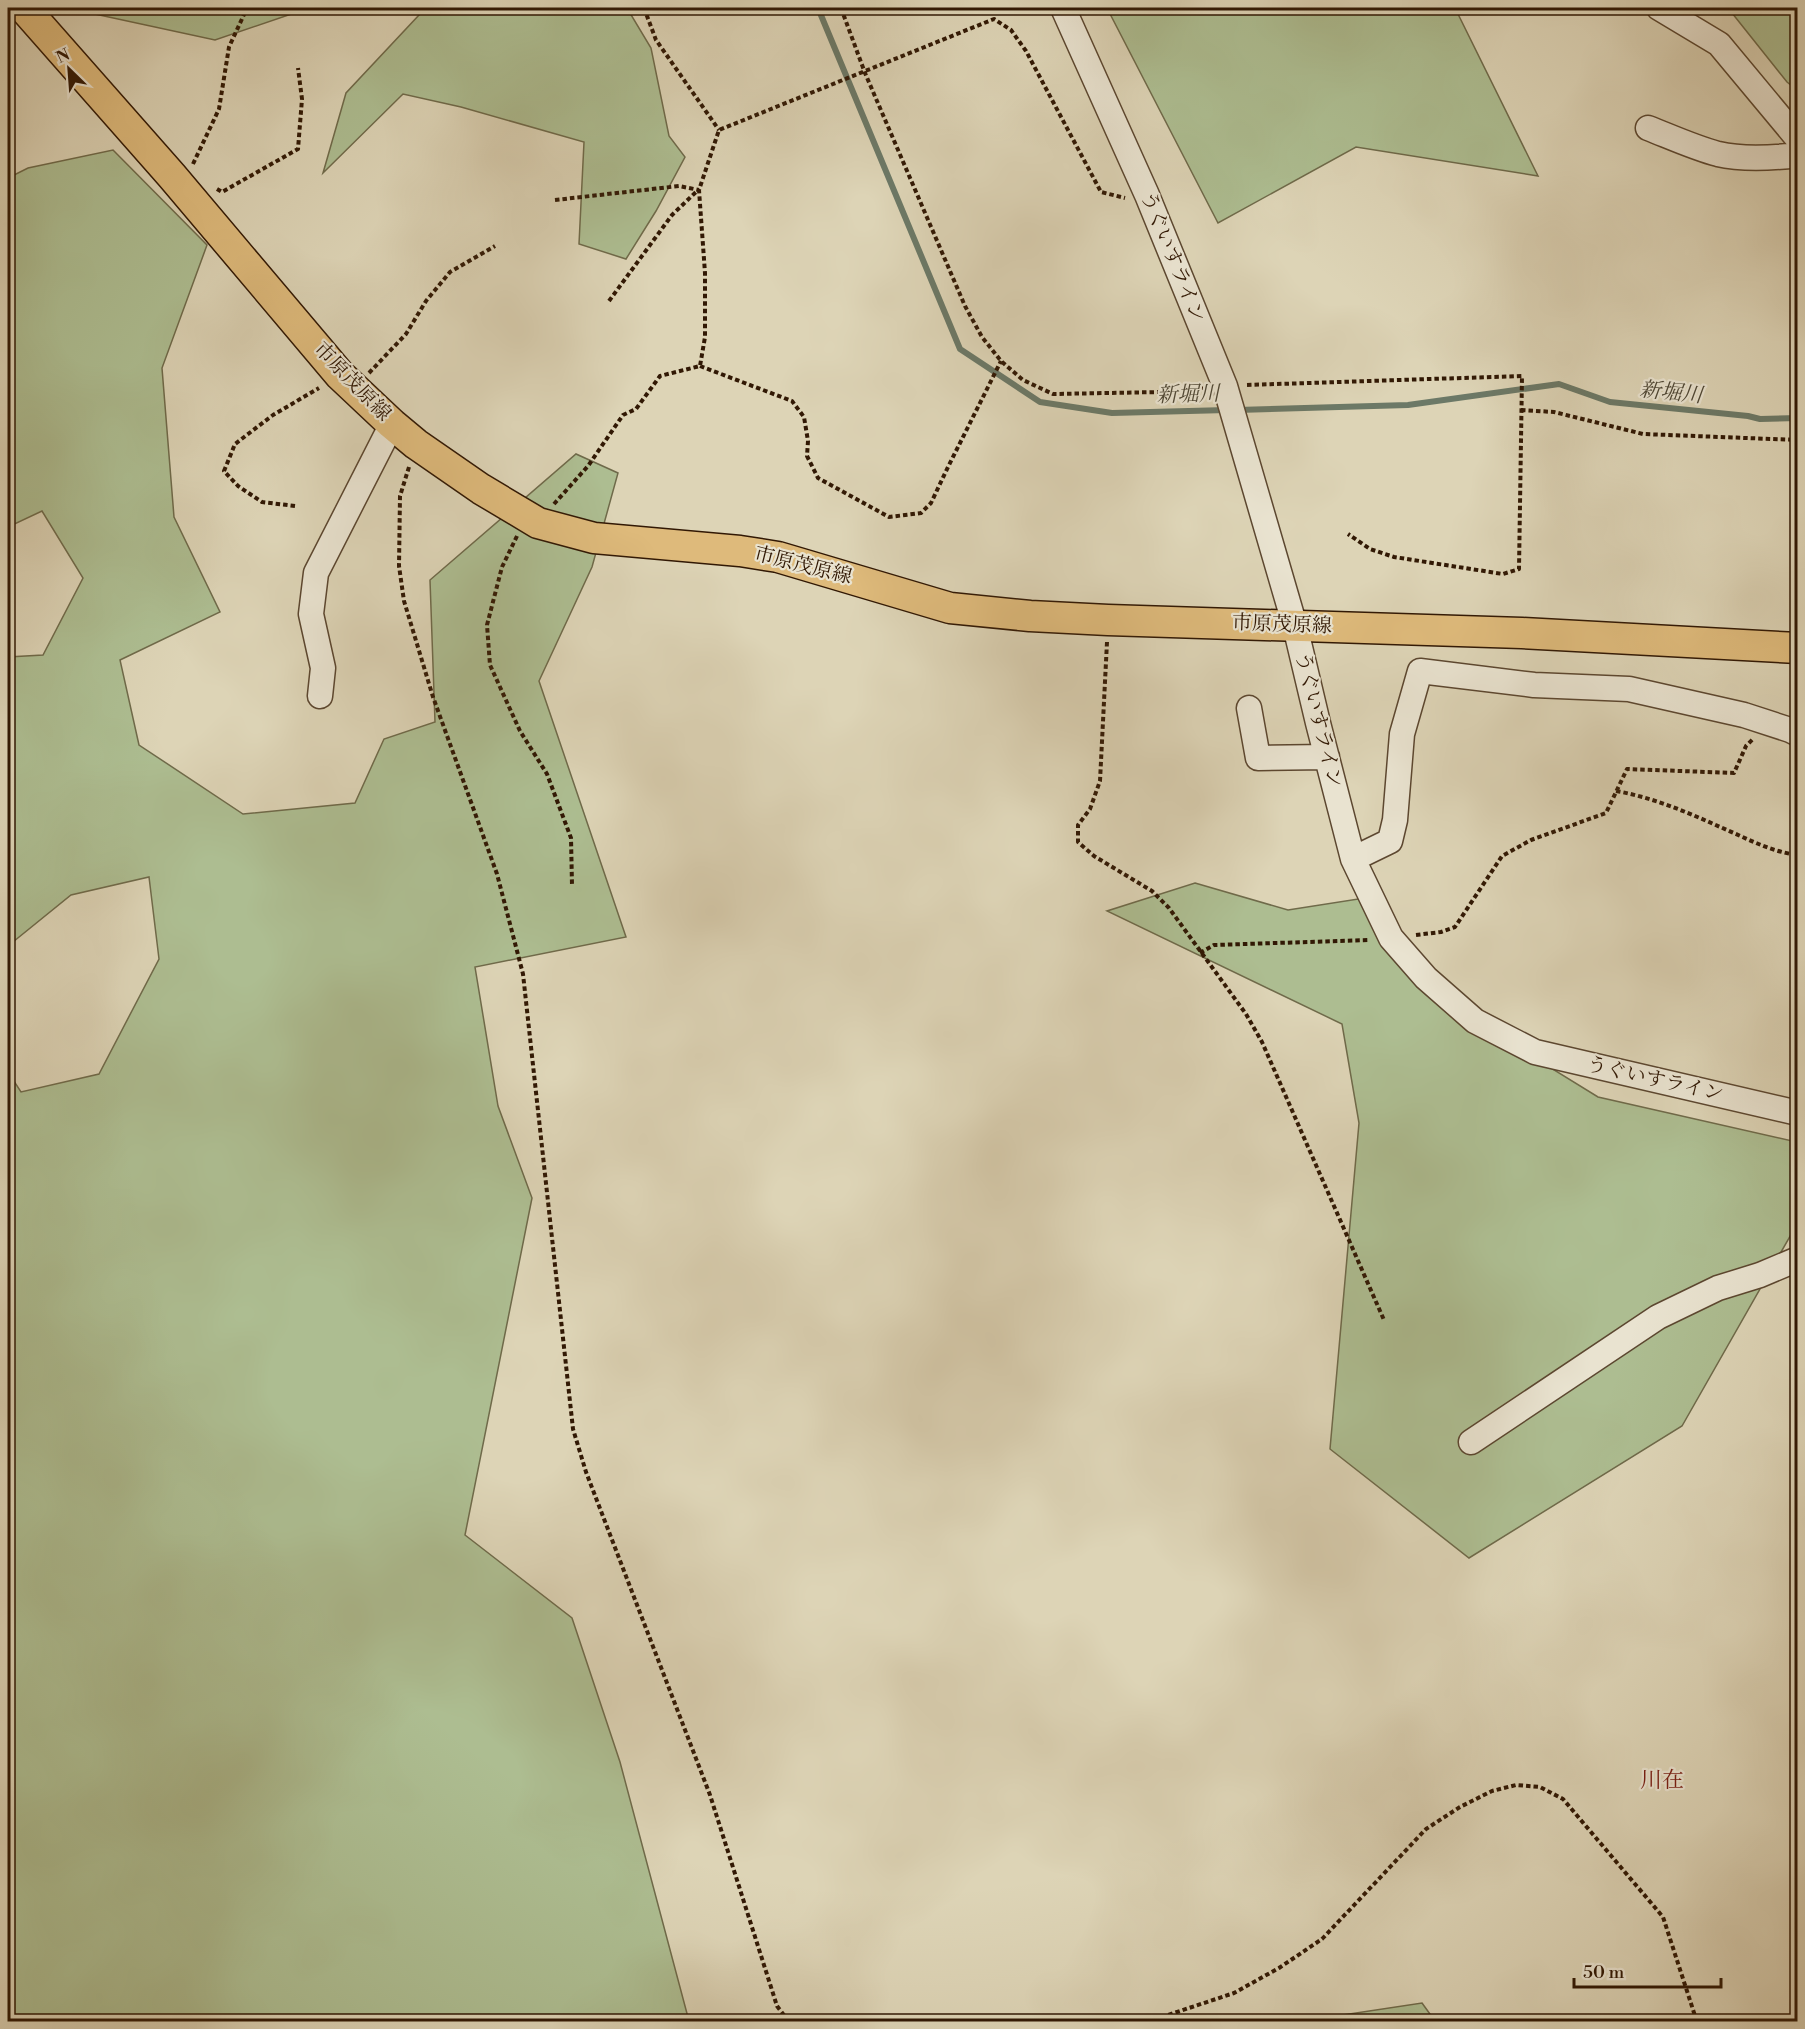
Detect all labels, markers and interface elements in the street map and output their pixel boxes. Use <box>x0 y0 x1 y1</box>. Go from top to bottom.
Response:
north arrow <box>39 39 99 99</box>
text: N <box>53 44 73 68</box>
street label: うぐいすライン <box>1134 188 1210 326</box>
street label: 市原茂原線 <box>308 337 396 427</box>
water label: 新堀川 <box>1638 377 1706 409</box>
water label: 新堀川 <box>1156 381 1222 409</box>
street label: 市原茂原線 <box>751 542 855 590</box>
street label: 市原茂原線 <box>1232 611 1332 639</box>
street label: うぐいすライン <box>1289 649 1347 791</box>
street label: うぐいすライン <box>1584 1052 1726 1108</box>
district label: 川在 <box>1640 1767 1684 1794</box>
scale bar <box>1574 1951 1721 1989</box>
text: 50 m <box>1583 1961 1625 1984</box>

